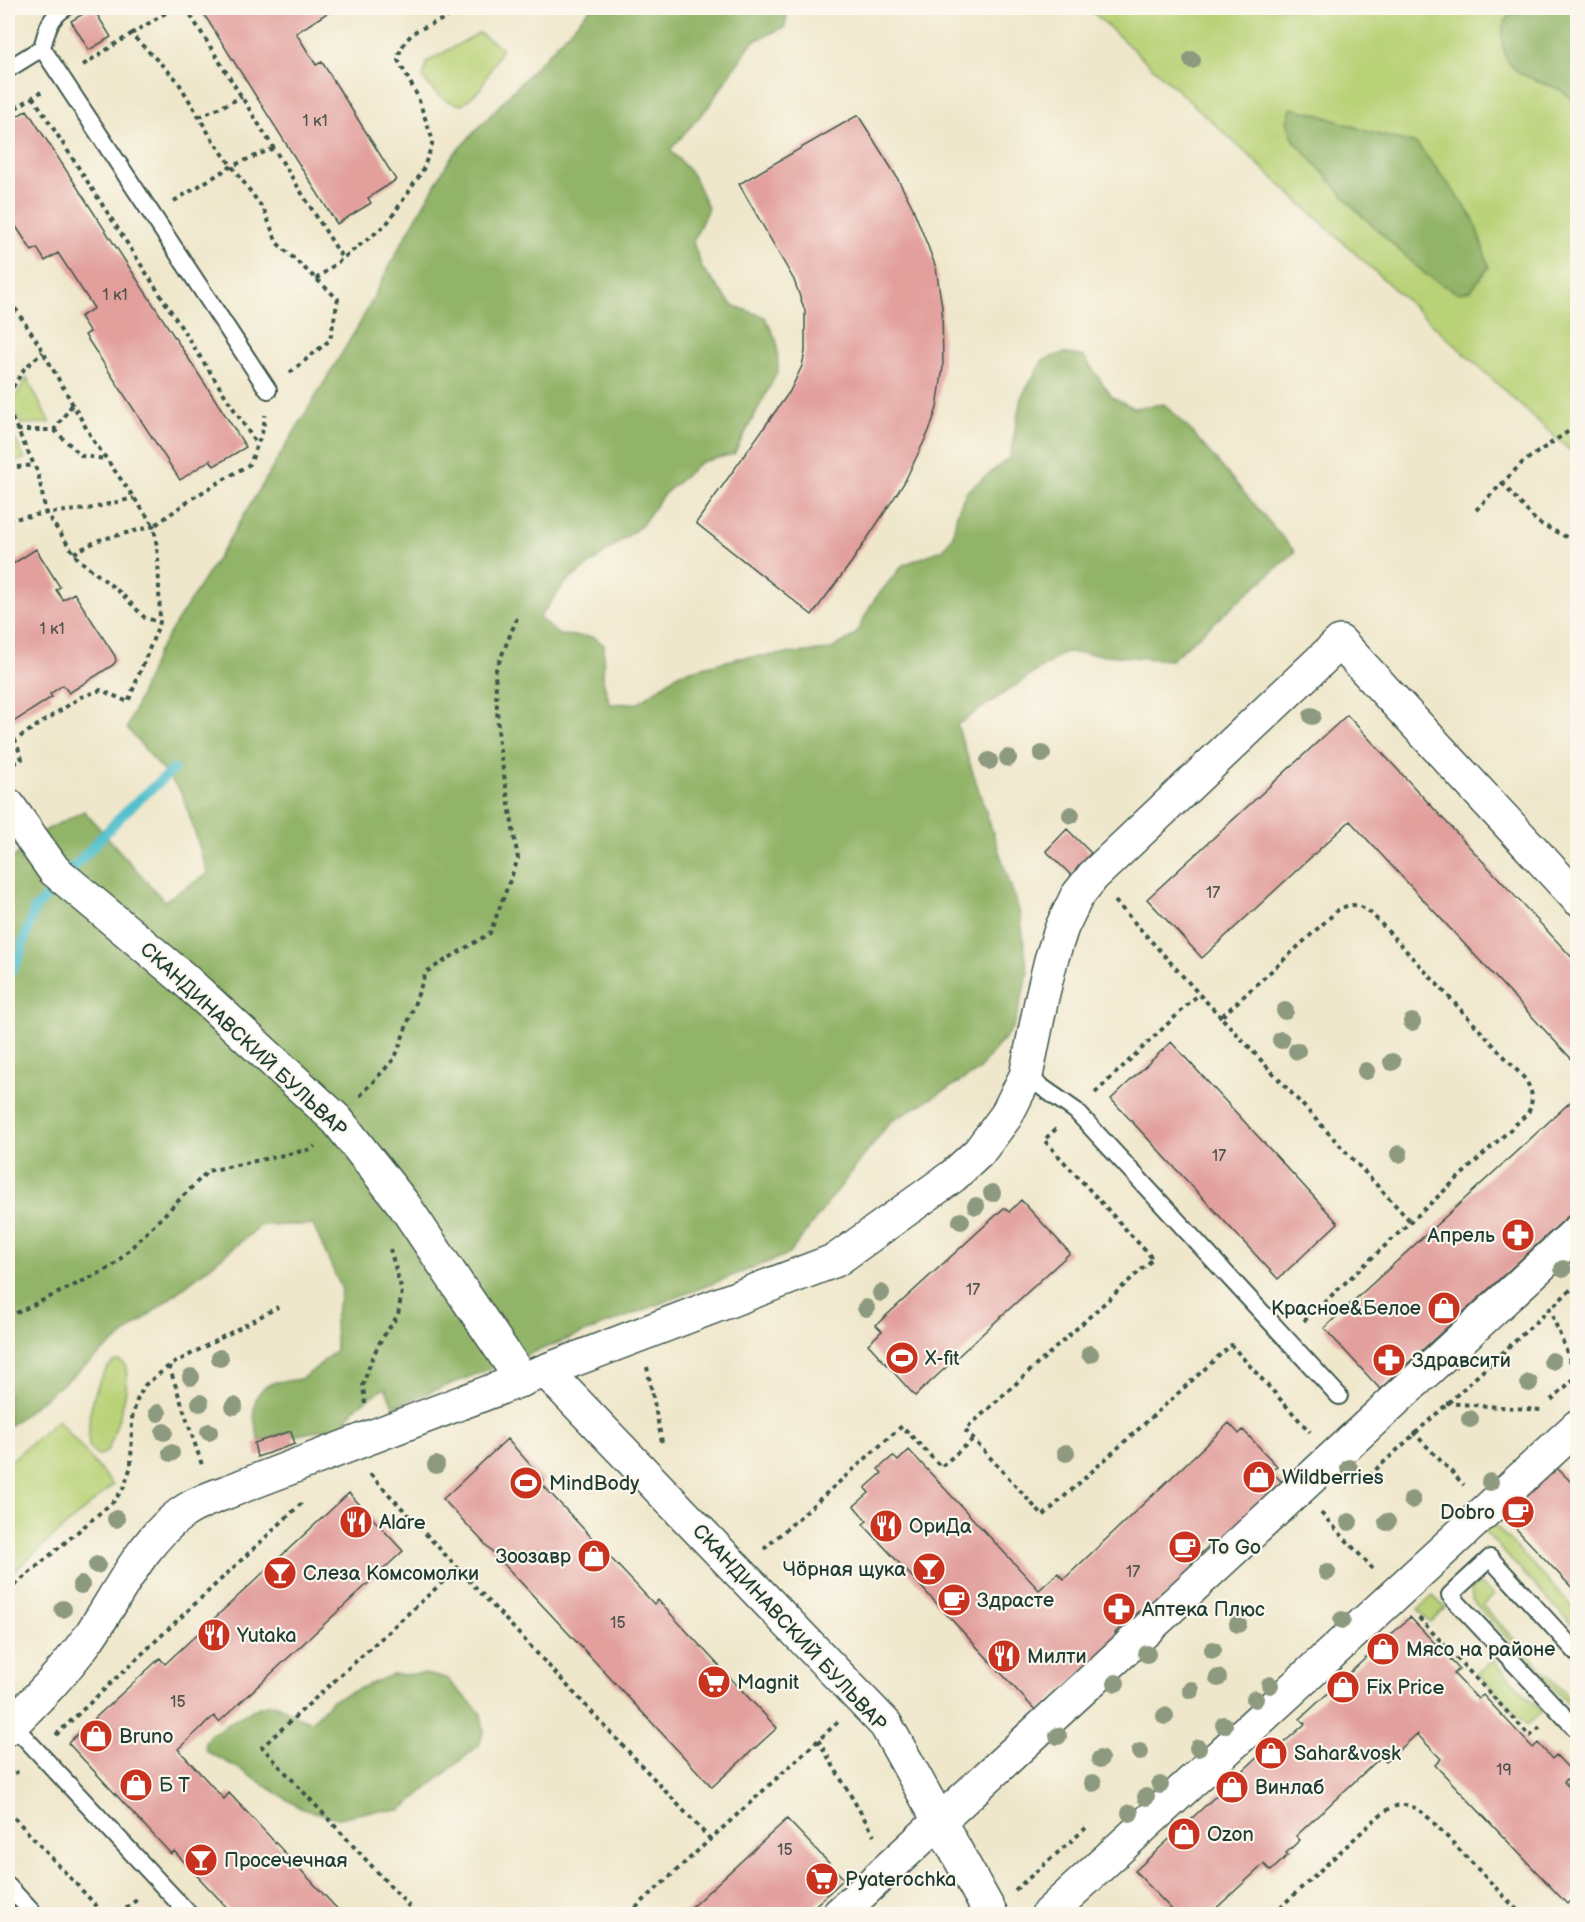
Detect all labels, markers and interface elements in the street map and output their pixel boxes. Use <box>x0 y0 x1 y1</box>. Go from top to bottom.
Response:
house number: 1 к1 <box>302 112 328 131</box>
house number: 1 к1 <box>102 286 128 305</box>
house number: 1 к1 <box>39 620 65 639</box>
house number: 17 <box>1206 884 1220 903</box>
street label: СКАНДИНАВСКИЙ БУЛЬВАР <box>135 938 352 1142</box>
house number: 17 <box>1212 1147 1226 1166</box>
pharmacy icon: Апрель <box>1500 1217 1536 1253</box>
place label: Апрель <box>1427 1224 1495 1248</box>
house number: 17 <box>966 1281 980 1300</box>
shop icon: Красное&Белое <box>1426 1290 1462 1326</box>
place label: Красное&Белое <box>1271 1297 1421 1321</box>
sports icon: X-fit <box>884 1340 920 1376</box>
pharmacy icon: Здравсити <box>1371 1342 1407 1378</box>
place label: X-fit <box>924 1347 960 1371</box>
place label: Здравсити <box>1412 1349 1511 1373</box>
shop icon: Wildberries <box>1241 1459 1277 1495</box>
sports icon: MindBody <box>508 1465 544 1501</box>
place label: Wildberries <box>1282 1466 1384 1490</box>
place label: MindBody <box>549 1472 639 1496</box>
cafe icon: Dobro <box>1500 1494 1536 1530</box>
place label: Dobro <box>1440 1501 1495 1525</box>
restaurant icon: Alare <box>338 1504 374 1540</box>
restaurant icon: ОриДа <box>868 1508 904 1544</box>
place label: Alare <box>379 1511 426 1535</box>
place label: ОриДа <box>909 1515 972 1539</box>
street label: СКАНДИНАВСКИЙ БУЛЬВАР <box>687 1519 892 1736</box>
cafe icon: To Go <box>1167 1529 1203 1565</box>
place label: To Go <box>1208 1536 1261 1560</box>
shop icon: Зоозавр <box>576 1538 612 1574</box>
place label: Зоозавр <box>495 1545 572 1569</box>
bar icon: Чöрная щука <box>911 1551 947 1587</box>
bar icon: Слеза Комсомолки <box>262 1555 298 1591</box>
place label: Чöрная щука <box>783 1558 906 1582</box>
place label: Слеза Комсомолки <box>303 1562 479 1586</box>
house number: 17 <box>1126 1563 1140 1582</box>
cafe icon: Здрасте <box>936 1582 972 1618</box>
place label: Здрасте <box>977 1589 1054 1613</box>
pharmacy icon: Аптека Плюс <box>1101 1591 1137 1627</box>
place label: Аптека Плюс <box>1141 1598 1265 1622</box>
house number: 15 <box>610 1614 626 1633</box>
restaurant icon: Yutaka <box>196 1617 232 1653</box>
place label: Yutaka <box>236 1624 296 1648</box>
shop icon: Мясо на районе <box>1365 1631 1401 1667</box>
restaurant icon: Милти <box>986 1638 1022 1674</box>
place label: Мясо на районе <box>1406 1638 1555 1662</box>
place label: Милти <box>1027 1645 1087 1669</box>
supermarket icon: Magnit <box>696 1664 732 1700</box>
shop icon: Fix Price <box>1325 1669 1361 1705</box>
place label: Magnit <box>737 1671 799 1695</box>
place label: Fix Price <box>1366 1676 1444 1700</box>
house number: 15 <box>170 1693 186 1712</box>
shop icon: Bruno <box>78 1718 114 1754</box>
place label: Bruno <box>119 1725 174 1749</box>
shop icon: Sahar&vosk <box>1253 1735 1289 1771</box>
place label: Sahar&vosk <box>1294 1742 1401 1766</box>
house number: 19 <box>1496 1761 1512 1780</box>
shop icon: Б Т <box>118 1767 154 1803</box>
shop icon: Винлаб <box>1214 1769 1250 1805</box>
place label: Б Т <box>159 1774 190 1798</box>
place label: Винлаб <box>1255 1776 1324 1800</box>
shop icon: Ozon <box>1166 1816 1202 1852</box>
place label: Ozon <box>1207 1823 1254 1847</box>
house number: 15 <box>777 1841 793 1860</box>
bar icon: Просечечная <box>183 1842 219 1878</box>
place label: Просечечная <box>224 1849 348 1873</box>
supermarket icon: Pyaterochka <box>804 1861 840 1897</box>
place label: Pyaterochka <box>845 1868 956 1892</box>

